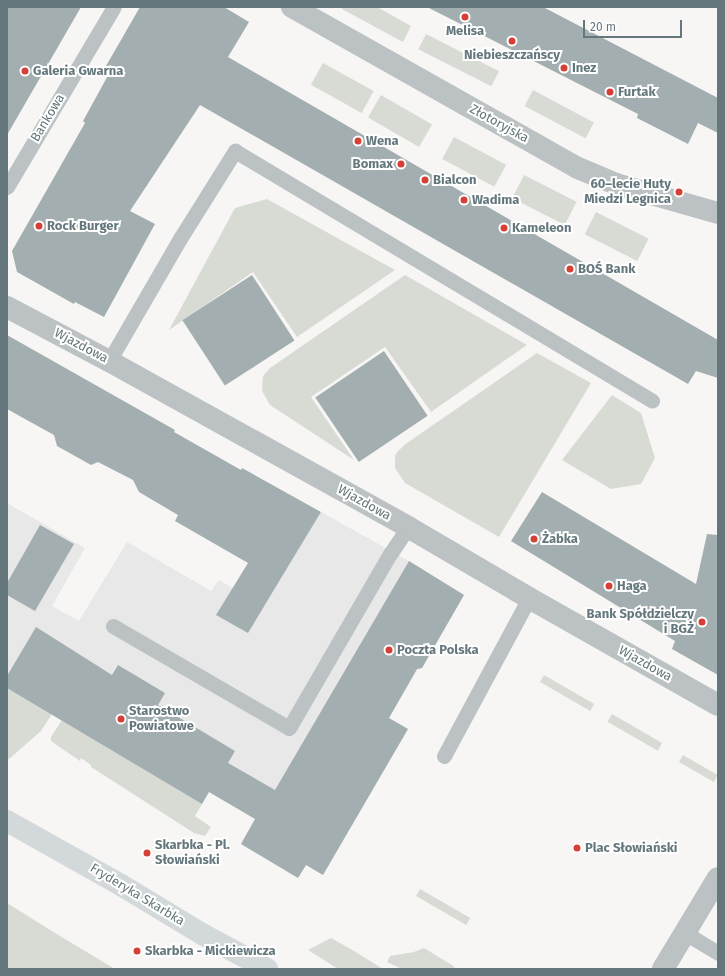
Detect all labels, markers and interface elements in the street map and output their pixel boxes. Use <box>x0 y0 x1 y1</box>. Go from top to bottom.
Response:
marker: Melisa <box>460 12 470 22</box>
scale bar <box>585 12 684 38</box>
text: 20 m <box>590 20 616 34</box>
place label: Melisa <box>446 23 484 39</box>
marker: Niebieszczańscy <box>507 36 517 46</box>
place label: Niebieszczańscy <box>464 47 560 63</box>
place label: Inez <box>572 60 596 76</box>
place label: Galeria Gwarna <box>33 63 123 79</box>
marker: Inez <box>559 63 569 73</box>
marker: Galeria Gwarna <box>20 66 30 76</box>
place label: Furtak <box>618 84 656 100</box>
marker: Furtak <box>605 87 615 97</box>
street label: Bankowa <box>28 91 68 145</box>
street label: Złotoryjska <box>467 101 531 147</box>
place label: Wena <box>366 133 399 149</box>
marker: Wena <box>353 136 363 146</box>
place label: Bomax <box>353 156 393 172</box>
marker: Bomax <box>396 159 406 169</box>
place label: Bialcon <box>433 172 477 188</box>
marker: Bialcon <box>420 175 430 185</box>
place label: 60–lecie Huty Miedzi Legnica <box>584 177 671 208</box>
marker: 60–lecie Huty Miedzi Legnica <box>674 187 684 197</box>
place label: Wadima <box>472 192 519 208</box>
marker: Wadima <box>459 195 469 205</box>
place label: Rock Burger <box>47 218 119 234</box>
place label: Kameleon <box>512 220 571 236</box>
marker: Rock Burger <box>34 221 44 231</box>
marker: Kameleon <box>499 223 509 233</box>
place label: BOŚ Bank <box>578 261 635 277</box>
marker: BOŚ Bank <box>565 264 575 274</box>
street label: Wjazdowa <box>51 325 111 367</box>
street label: Wjazdowa <box>335 482 393 524</box>
place label: Żabka <box>542 531 578 547</box>
marker: Żabka <box>529 534 539 544</box>
place label: Haga <box>617 578 647 594</box>
marker: Haga <box>604 581 614 591</box>
place label: Bank Spółdzielczy i BGŻ <box>587 607 694 638</box>
marker: Bank Spółdzielczy i BGŻ <box>697 617 707 627</box>
place label: Poczta Polska <box>397 642 479 658</box>
street label: Wjazdowa <box>616 643 674 685</box>
marker: Poczta Polska <box>384 645 394 655</box>
place label: Starostwo Powiatowe <box>129 704 194 735</box>
marker: Starostwo Powiatowe <box>116 714 126 724</box>
place label: Skarbka - Pl. Słowiański <box>155 838 230 869</box>
place label: Plac Słowiański <box>585 840 678 856</box>
marker: Plac Słowiański <box>572 843 582 853</box>
marker: Skarbka - Pl. Słowiański <box>142 848 152 858</box>
street label: Fryderyka Skarbka <box>87 861 187 929</box>
place label: Skarbka - Mickiewicza <box>145 943 276 959</box>
marker: Skarbka - Mickiewicza <box>132 946 142 956</box>

